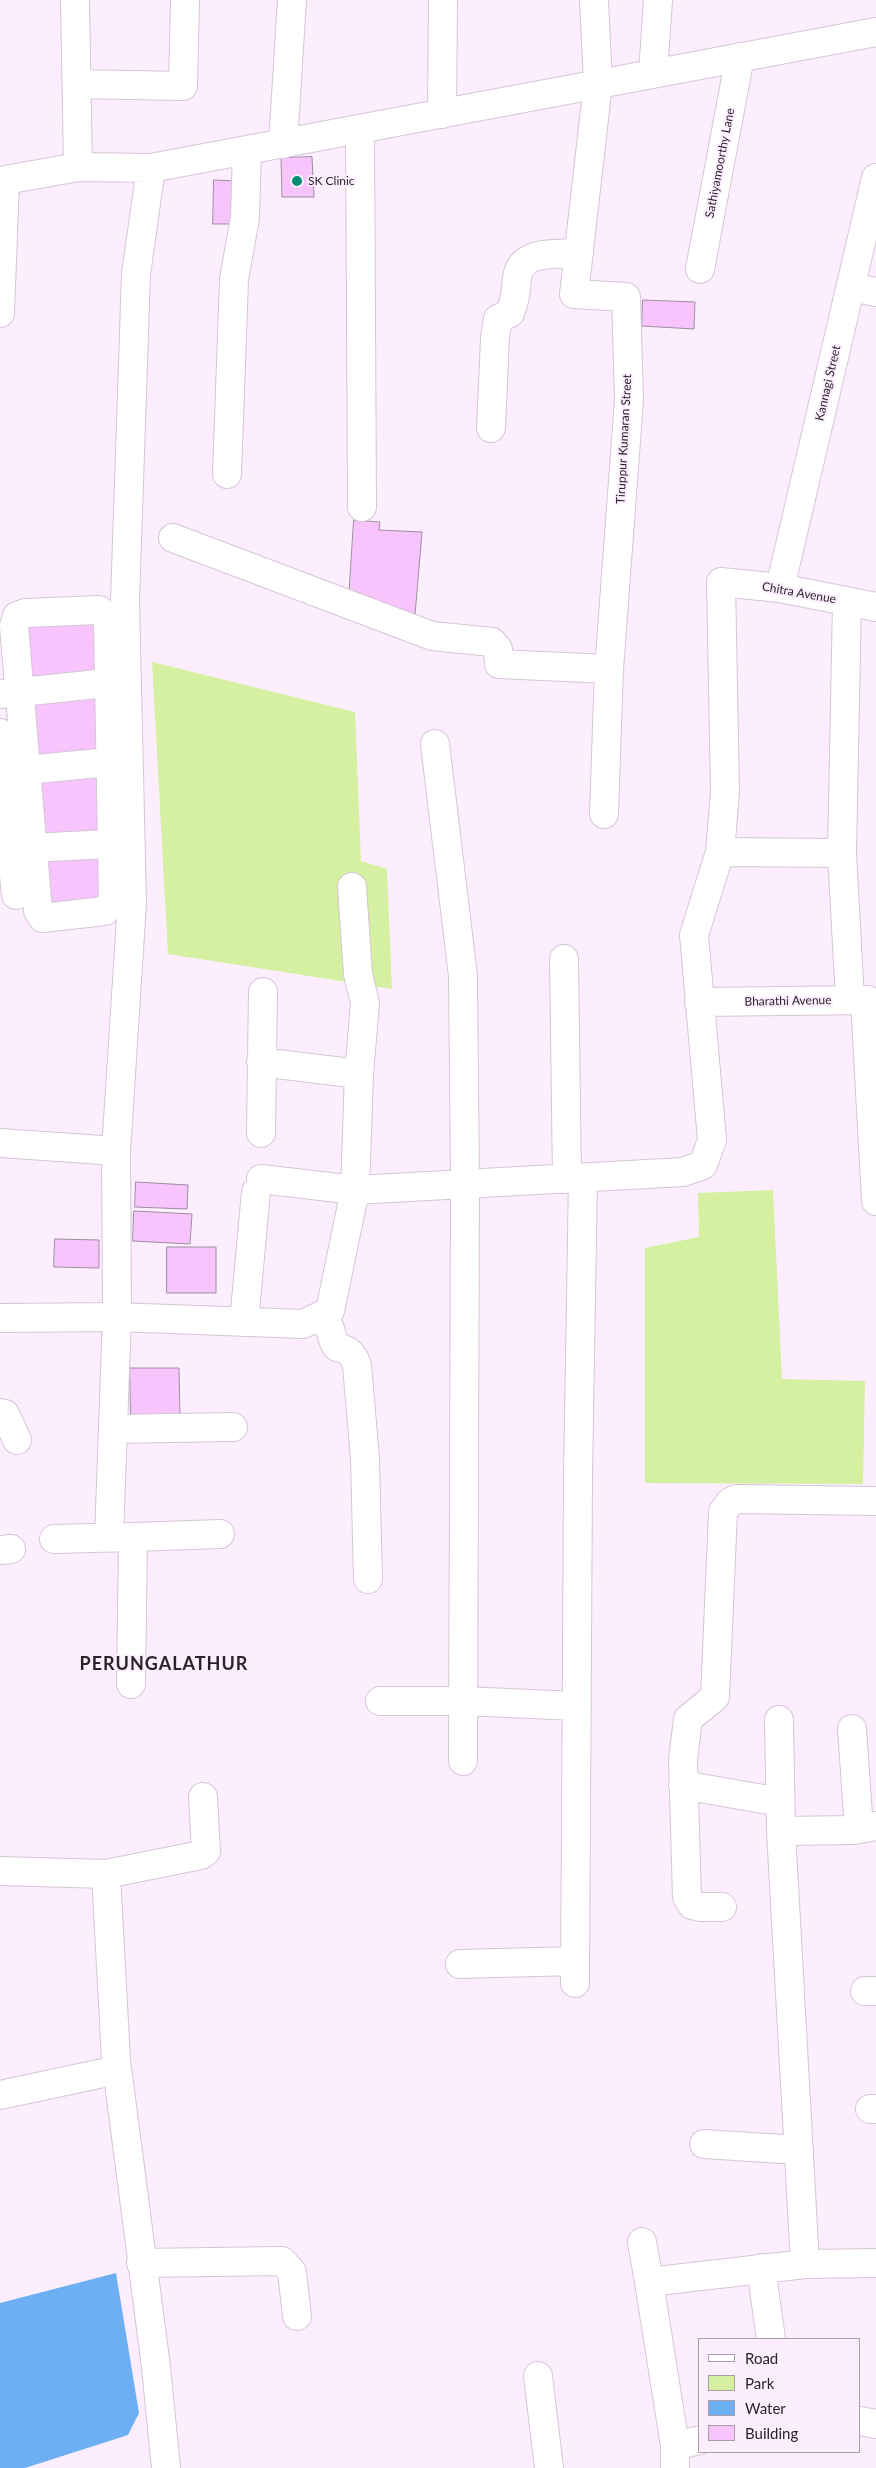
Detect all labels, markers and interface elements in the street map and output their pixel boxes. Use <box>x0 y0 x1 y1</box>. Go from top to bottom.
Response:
street label: Sathiyamoorthy Lane <box>702 107 738 219</box>
marker: SK Clinic <box>290 174 304 188</box>
place label: SK Clinic <box>308 174 355 188</box>
street label: Kannagi Street <box>812 344 844 422</box>
street label: Tiruppur Kumaran Street <box>613 374 635 504</box>
street label: Chitra Avenue <box>761 579 837 607</box>
street label: Bharathi Avenue <box>744 993 832 1009</box>
district label: PERUNGALATHUR <box>78 1653 250 1675</box>
legend <box>698 2338 861 2453</box>
text: Road <box>745 2349 778 2367</box>
text: Park <box>745 2374 774 2392</box>
text: Water <box>745 2399 786 2417</box>
text: Building <box>745 2424 798 2442</box>

